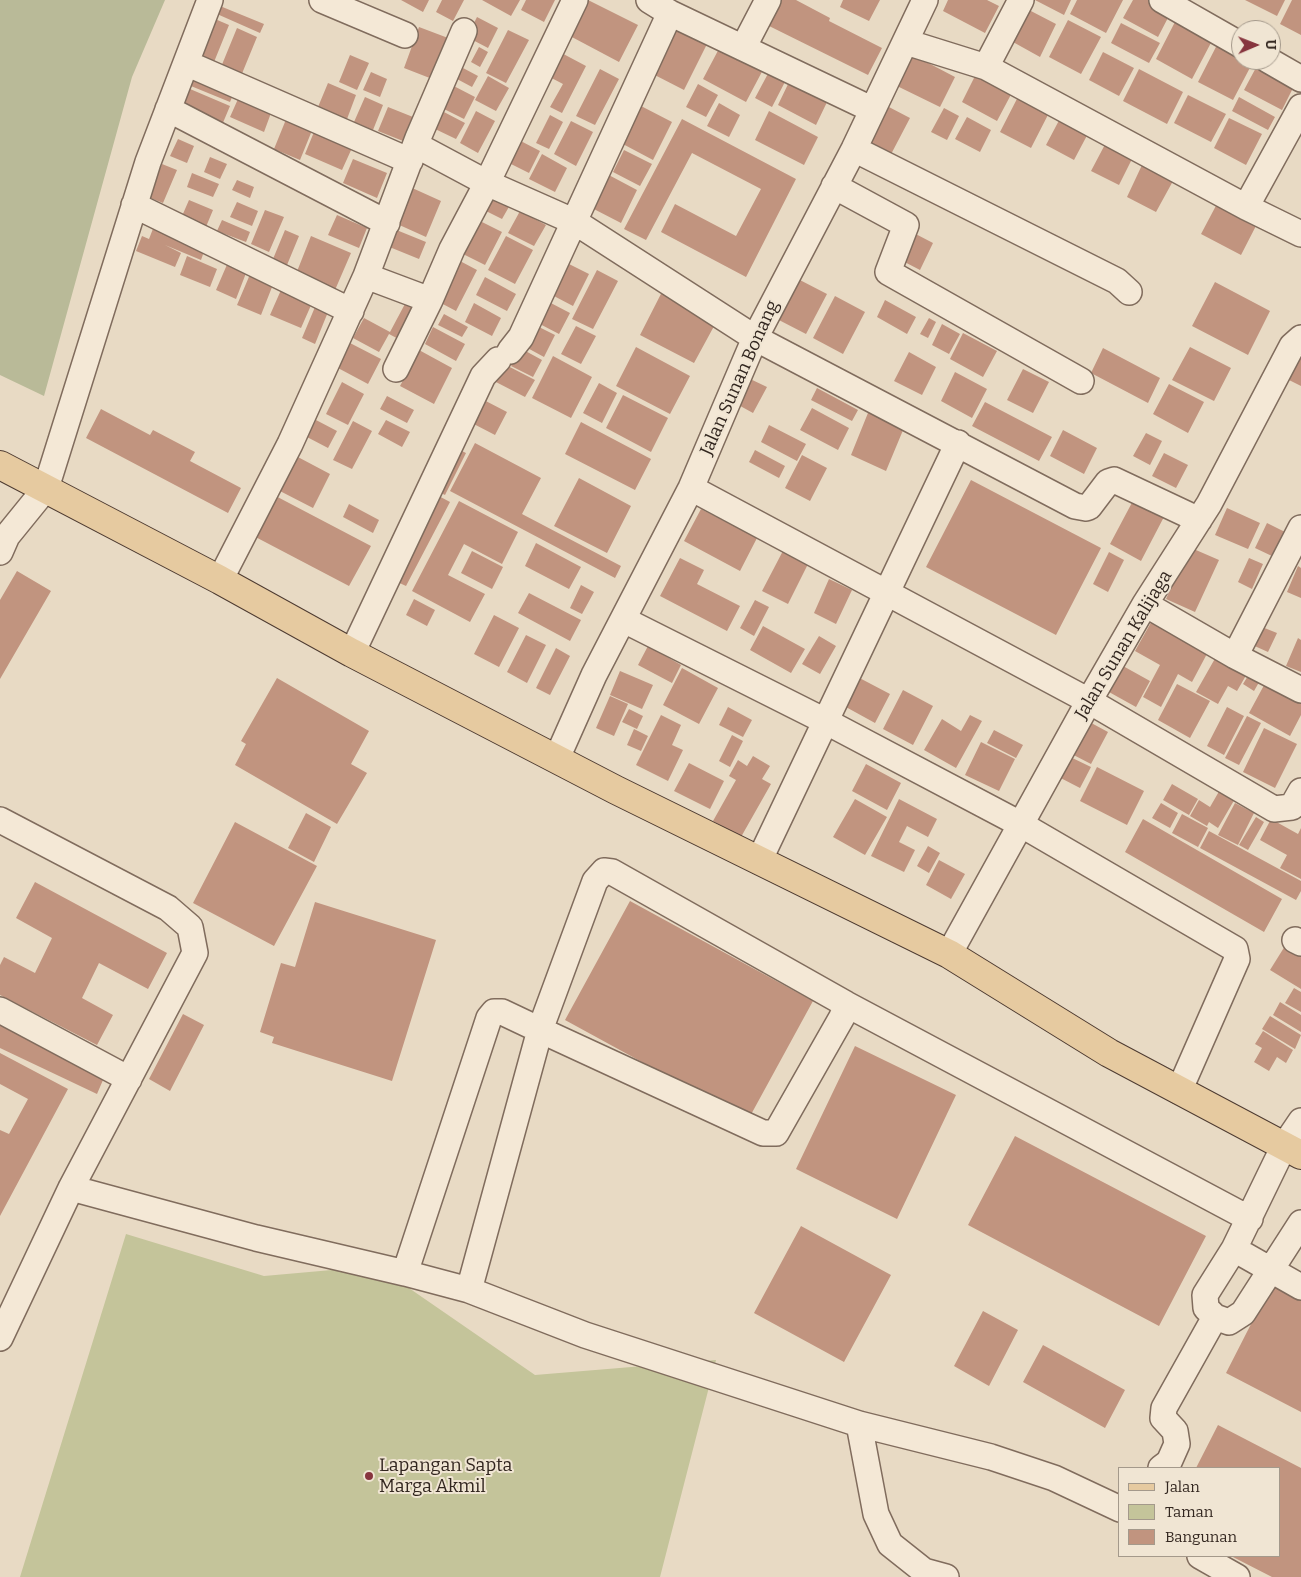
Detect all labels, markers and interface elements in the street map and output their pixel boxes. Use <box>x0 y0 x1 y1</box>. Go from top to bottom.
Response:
north arrow <box>1231 20 1281 70</box>
text: U <box>1262 39 1279 50</box>
street label: Jalan Sunan Bonang <box>696 297 784 459</box>
street label: Jalan Sunan Kalijaga <box>1071 567 1177 723</box>
place label: Lapangan Sapta Marga Akmil <box>379 1455 512 1498</box>
legend <box>1118 1467 1281 1557</box>
marker: Lapangan Sapta Marga Akmil <box>363 1470 375 1482</box>
text: Jalan <box>1165 1478 1200 1496</box>
text: Taman <box>1165 1503 1213 1521</box>
text: Bangunan <box>1165 1528 1237 1546</box>

